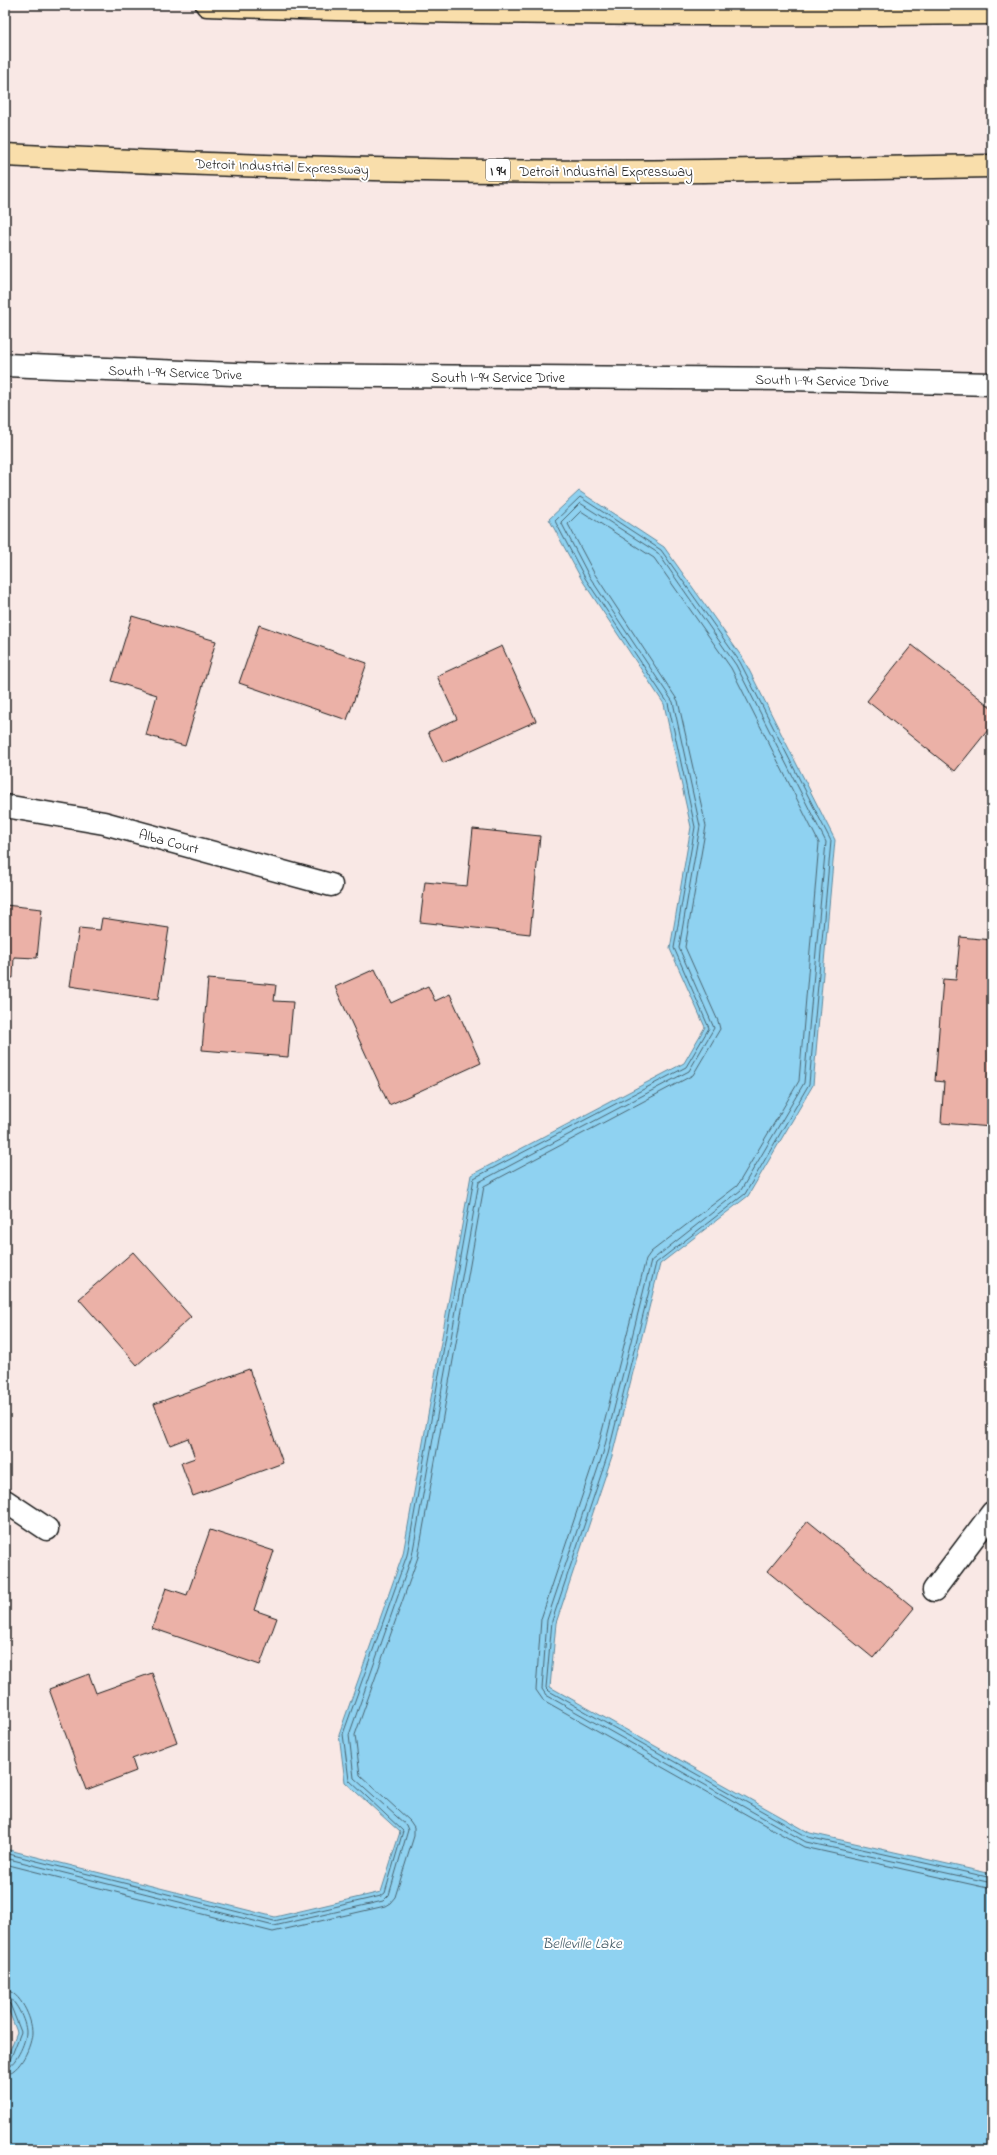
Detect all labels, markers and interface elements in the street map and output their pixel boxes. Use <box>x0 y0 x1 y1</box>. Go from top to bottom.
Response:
street label: Detroit Industrial Expressway <box>194 154 369 182</box>
road number: I 94 <box>486 159 510 181</box>
street label: Detroit Industrial Expressway <box>518 162 693 184</box>
street label: South I-94 Service Drive <box>108 361 243 386</box>
street label: South I-94 Service Drive <box>431 368 566 389</box>
street label: South I-94 Service Drive <box>755 370 890 393</box>
street label: Alba Court <box>136 824 201 861</box>
water label: Belleville Lake <box>542 1933 623 1955</box>

